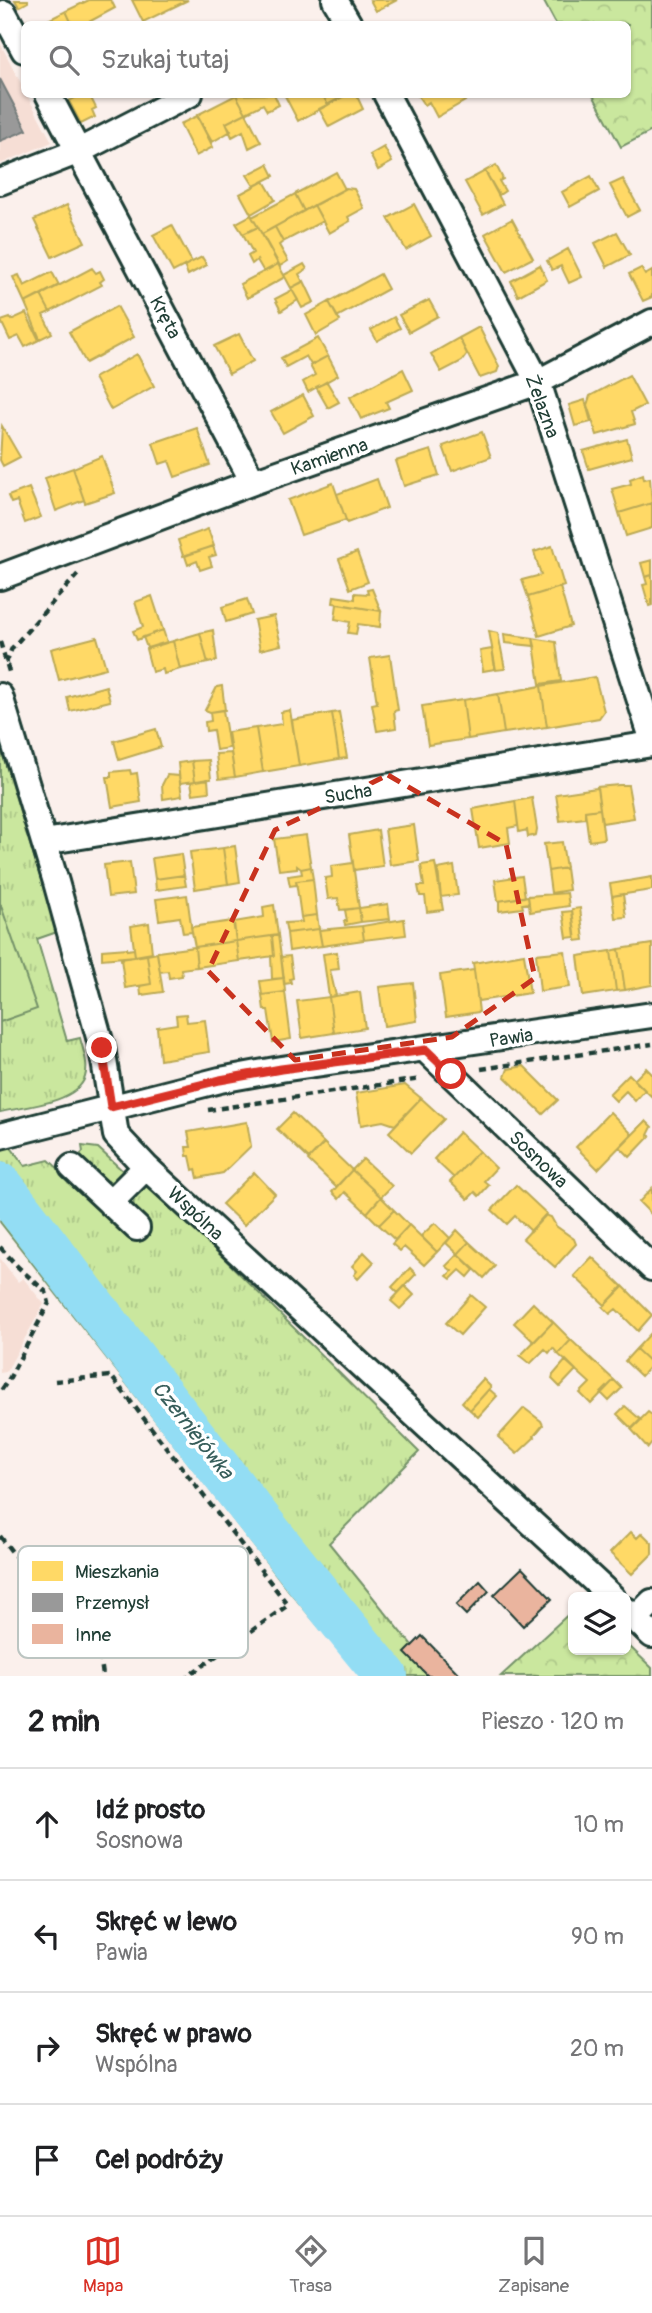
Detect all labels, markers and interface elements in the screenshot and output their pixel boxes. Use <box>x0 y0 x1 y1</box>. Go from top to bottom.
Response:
search box <box>21 21 631 98</box>
icon: search <box>45 41 83 79</box>
text: Szukaj tutaj <box>101 44 229 76</box>
street label: Kręta <box>144 292 186 343</box>
street label: Żelazna <box>520 371 565 441</box>
street label: Kamienna <box>288 433 371 481</box>
street label: Sucha <box>323 778 374 810</box>
street label: Pawia <box>488 1023 535 1053</box>
route end <box>86 1032 117 1063</box>
route start <box>435 1058 466 1089</box>
street label: Sosnowa <box>504 1126 573 1194</box>
street label: Wspólna <box>162 1182 229 1246</box>
water label: Czerniejówka <box>146 1376 240 1486</box>
legend <box>18 1546 248 1658</box>
text: Mieszkania <box>75 1560 159 1584</box>
text: Przemysł <box>75 1591 149 1615</box>
map controls <box>568 1592 631 1655</box>
button: layers <box>568 1592 631 1655</box>
text: Inne <box>75 1623 112 1647</box>
text: 2 min <box>28 1703 100 1740</box>
text: Pieszo · 120 m <box>481 1707 624 1736</box>
text: Idź prosto <box>95 1794 205 1826</box>
icon: ahead <box>28 1805 66 1843</box>
text: 10 m <box>574 1810 624 1839</box>
text: Sosnowa <box>95 1826 183 1855</box>
text: Skręć w lewo <box>95 1906 237 1938</box>
icon: left <box>28 1917 66 1955</box>
text: 90 m <box>571 1922 624 1951</box>
text: Pawia <box>95 1938 148 1967</box>
text: Skręć w prawo <box>95 2018 252 2050</box>
icon: right <box>28 2029 66 2067</box>
text: 20 m <box>570 2034 624 2063</box>
text: Wspólna <box>95 2050 178 2079</box>
icon: arrive <box>28 2141 66 2179</box>
text: Cel podróży <box>95 2144 223 2176</box>
tab: Mapa <box>83 2232 123 2298</box>
tab: Trasa <box>289 2232 332 2298</box>
tab: Zapisane <box>498 2232 569 2298</box>

